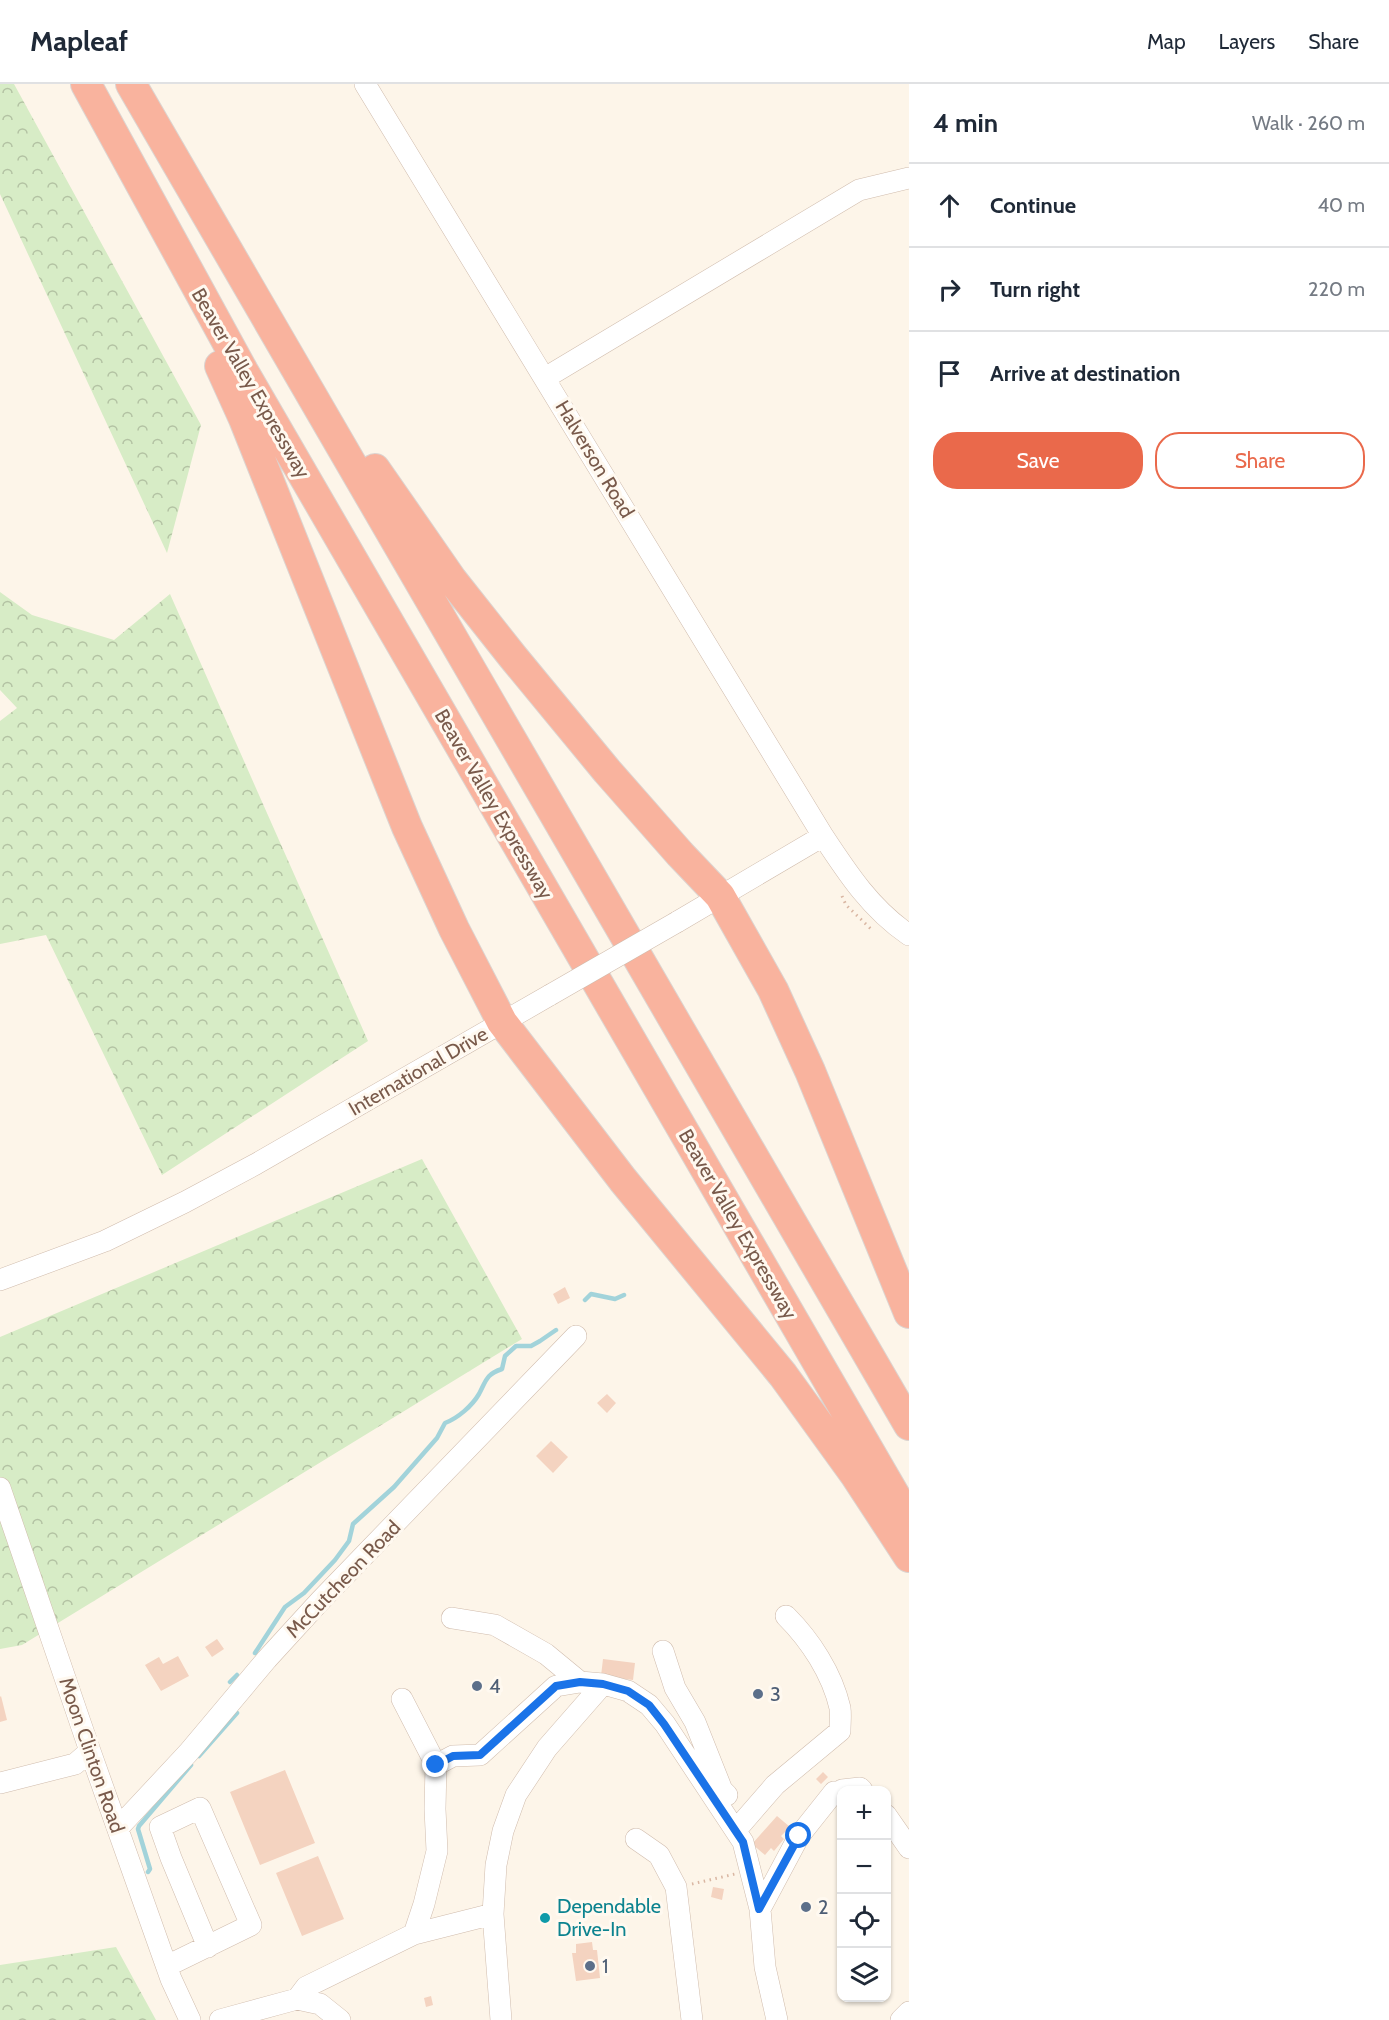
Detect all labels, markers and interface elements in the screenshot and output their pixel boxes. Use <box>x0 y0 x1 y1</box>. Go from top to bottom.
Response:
text: Mapleaf <box>30 24 128 58</box>
text: Map <box>1147 29 1186 54</box>
text: Layers <box>1219 29 1275 54</box>
text: Share <box>1308 29 1359 54</box>
text: 4 min <box>933 107 998 139</box>
text: Walk · 260 m <box>1252 111 1365 135</box>
icon: ahead <box>933 189 966 222</box>
text: Continue <box>990 192 1076 219</box>
text: 40 m <box>1317 193 1365 217</box>
icon: right <box>933 273 966 306</box>
text: Turn right <box>990 276 1080 303</box>
text: 220 m <box>1308 277 1365 301</box>
street label: Beaver Valley Expressway <box>187 284 315 482</box>
icon: arrive <box>933 357 966 390</box>
text: Arrive at destination <box>990 360 1180 387</box>
street label: Halverson Road <box>551 396 639 522</box>
button: Save <box>933 432 1143 489</box>
button: Share <box>1155 432 1365 489</box>
street label: Beaver Valley Expressway <box>430 705 558 903</box>
street label: International Drive <box>344 1021 492 1121</box>
street label: Beaver Valley Expressway <box>674 1125 802 1323</box>
street label: McCutcheon Road <box>281 1515 405 1643</box>
street label: Moon Clinton Road <box>54 1674 130 1836</box>
place label: 4 <box>489 1674 501 1698</box>
marker: 4 <box>470 1679 484 1693</box>
place label: 3 <box>770 1682 781 1706</box>
marker: 3 <box>751 1687 765 1701</box>
route end <box>422 1751 448 1777</box>
map controls <box>837 1786 891 2002</box>
button: + <box>837 1786 891 1840</box>
route start <box>785 1822 811 1848</box>
button: − <box>837 1840 891 1894</box>
place label: Dependable Drive-In <box>557 1894 661 1941</box>
button: locate <box>837 1894 891 1948</box>
place label: 2 <box>818 1895 828 1919</box>
marker: 2 <box>799 1900 813 1914</box>
marker: Dependable Drive-In <box>538 1911 552 1925</box>
button: layers <box>837 1948 891 2002</box>
place label: 1 <box>602 1954 609 1978</box>
marker: 1 <box>583 1959 597 1973</box>

